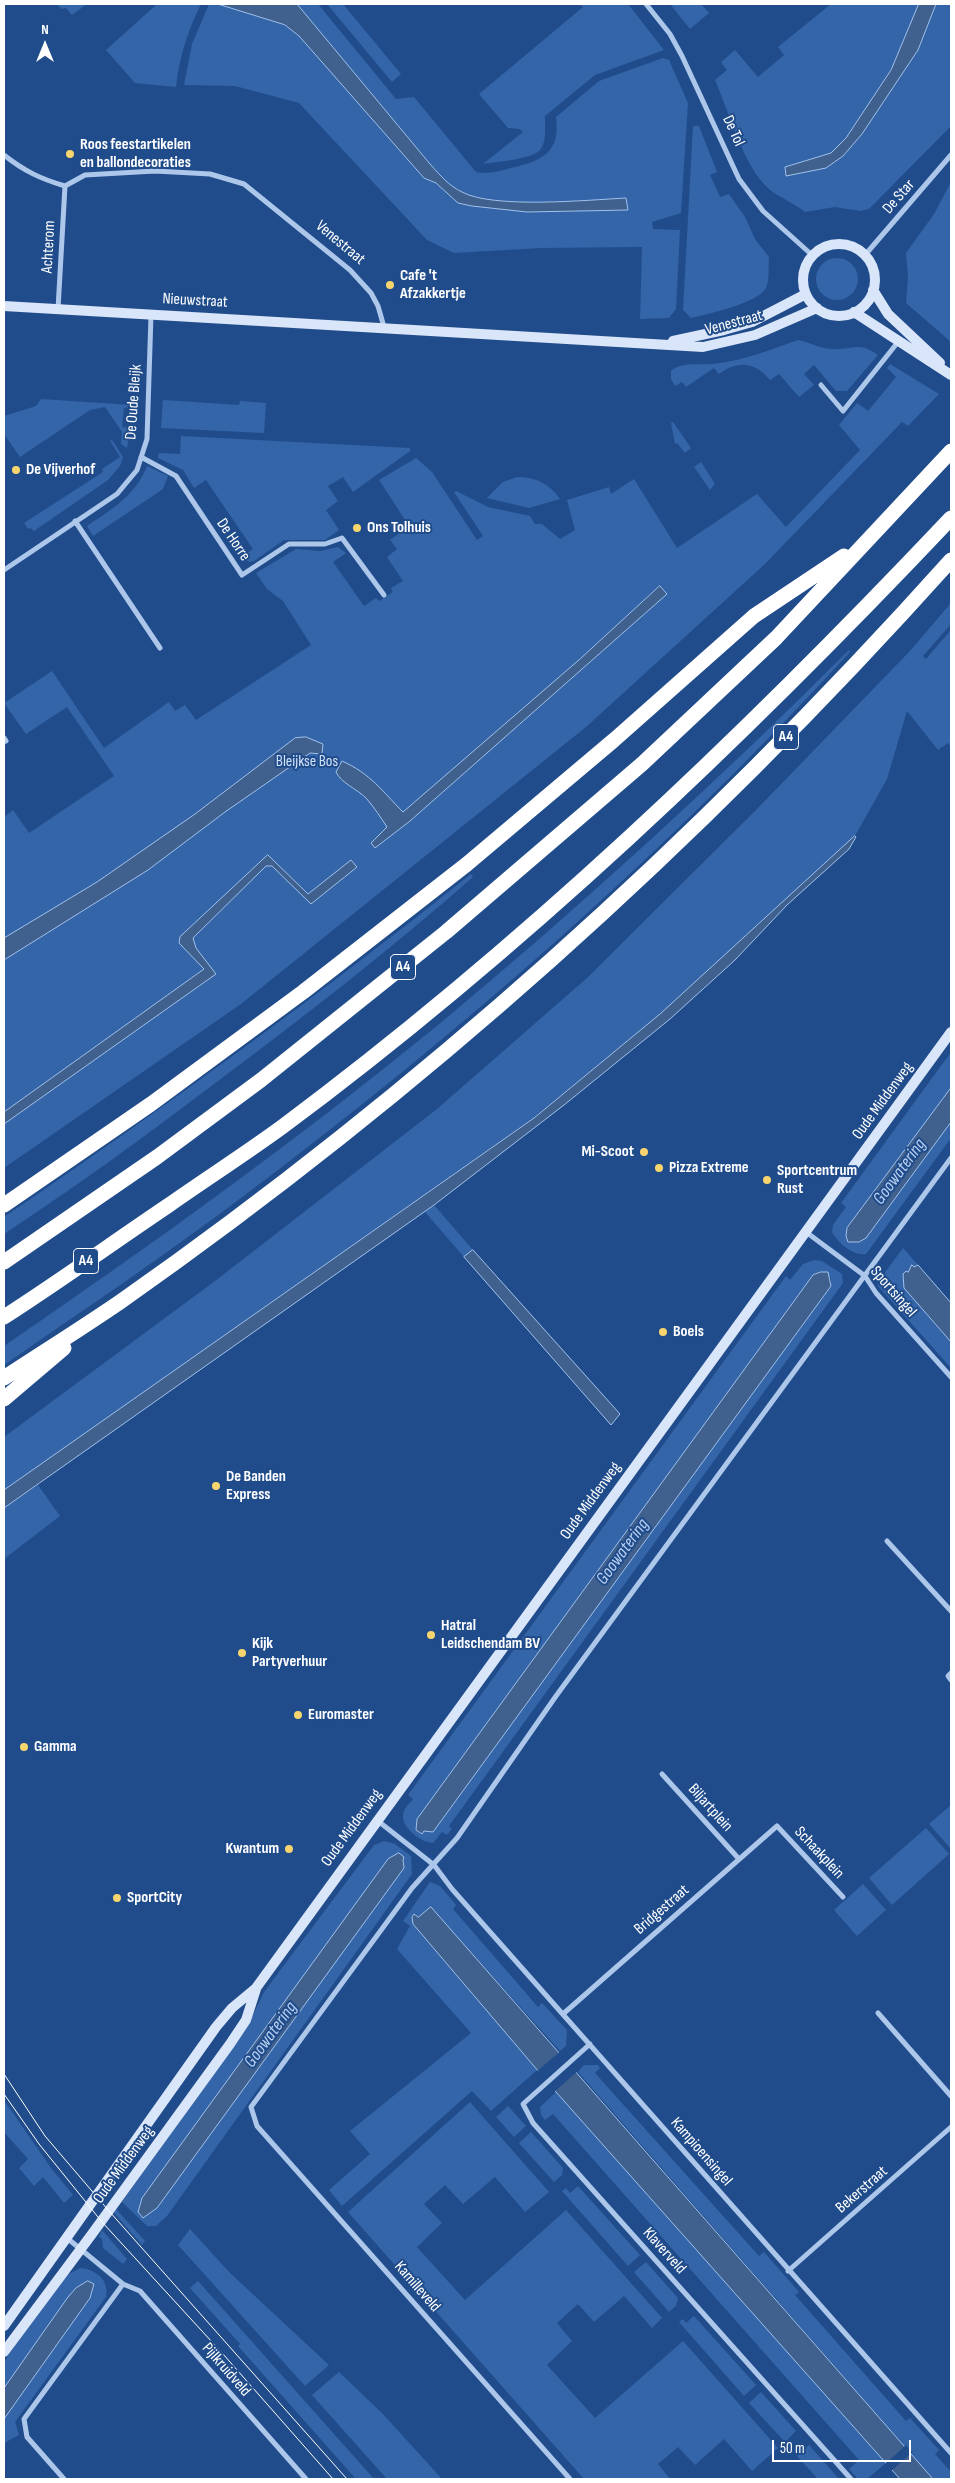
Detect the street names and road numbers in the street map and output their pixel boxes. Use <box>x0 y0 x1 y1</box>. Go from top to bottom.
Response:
street label: De Tol <box>718 112 748 150</box>
street label: De Star <box>879 176 919 218</box>
street label: Venestraat <box>311 217 369 269</box>
street label: Achterom <box>38 220 60 274</box>
street label: Nieuwstraat <box>162 290 228 312</box>
street label: Venestraat <box>703 306 765 340</box>
street label: De Oude Bleijk <box>122 364 146 440</box>
street label: De Horre <box>212 515 254 565</box>
road number: A4 <box>774 724 798 750</box>
road number: A4 <box>390 954 416 980</box>
street label: Oude Middenweg <box>848 1059 918 1143</box>
road number: A4 <box>74 1248 98 1274</box>
street label: Sportsingel <box>866 1263 920 1321</box>
street label: Oude Middenweg <box>556 1459 626 1543</box>
street label: Biljartplein <box>683 1780 737 1836</box>
street label: Oude Middenweg <box>317 1786 387 1870</box>
street label: Schaakplein <box>790 1823 848 1883</box>
street label: Bridgestraat <box>631 1881 693 1939</box>
street label: Kampioensingel <box>666 2114 736 2190</box>
street label: Oude Middenweg <box>89 2123 159 2207</box>
street label: Bekerstraat <box>832 2162 892 2218</box>
street label: Klaverveld <box>638 2224 690 2278</box>
street label: Kamilleveld <box>390 2258 444 2316</box>
street label: Pijlkruidveld <box>198 2339 254 2401</box>

